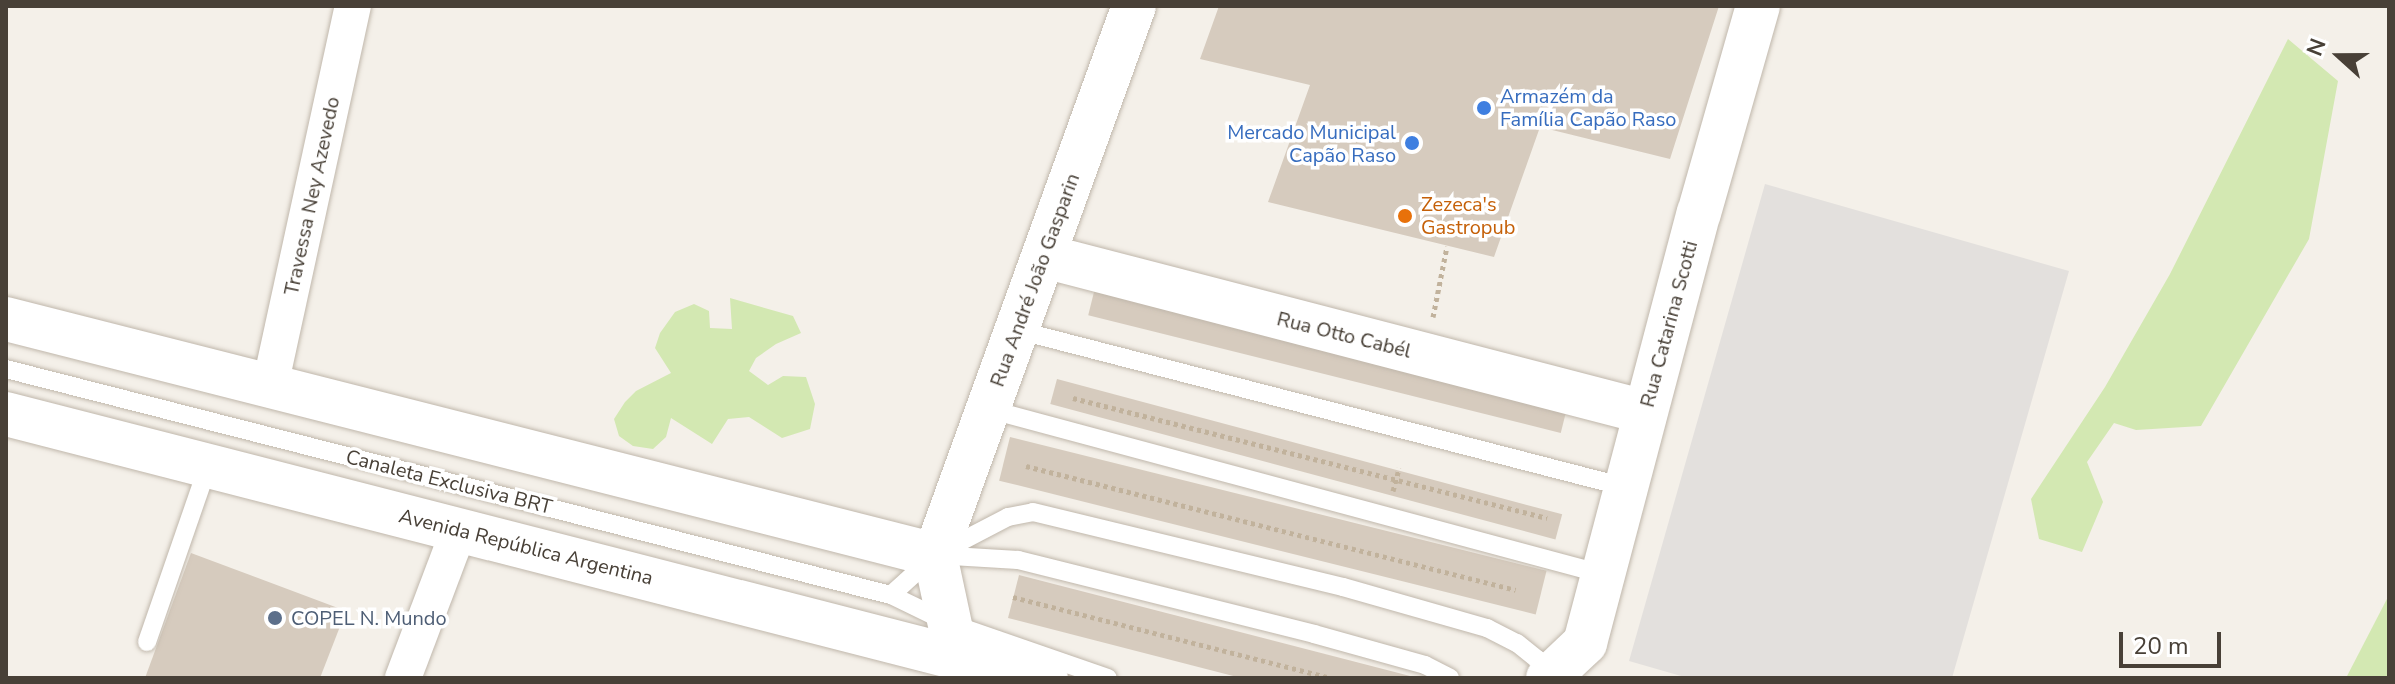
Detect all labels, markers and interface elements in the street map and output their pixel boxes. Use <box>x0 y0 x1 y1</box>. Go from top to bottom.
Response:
north arrow <box>2299 16 2379 96</box>
text: N <box>2300 34 2334 60</box>
place label: Armazém da Família Capão Raso <box>1500 84 1676 131</box>
street label: Travessa Ney Azevedo <box>279 95 345 297</box>
marker: Armazém da Família Capão Raso <box>1475 99 1493 117</box>
place label: Mercado Municipal Capão Raso <box>1227 120 1396 167</box>
marker: Mercado Municipal Capão Raso <box>1403 134 1421 152</box>
street label: Rua André João Gasparin <box>985 170 1085 390</box>
place label: Zezeca's Gastropub <box>1421 192 1515 239</box>
marker: Zezeca's Gastropub <box>1396 207 1414 225</box>
street label: Rua Catarina Scotti <box>1635 238 1703 410</box>
street label: Rua Otto Cabél <box>1274 307 1414 363</box>
street label: Canaleta Exclusiva BRT <box>343 445 555 519</box>
street label: Avenida República Argentina <box>396 504 656 590</box>
place label: COPEL N. Mundo <box>291 606 447 630</box>
marker: COPEL N. Mundo <box>266 609 284 627</box>
scale bar <box>2123 616 2225 666</box>
text: 20 m <box>2133 630 2189 662</box>

